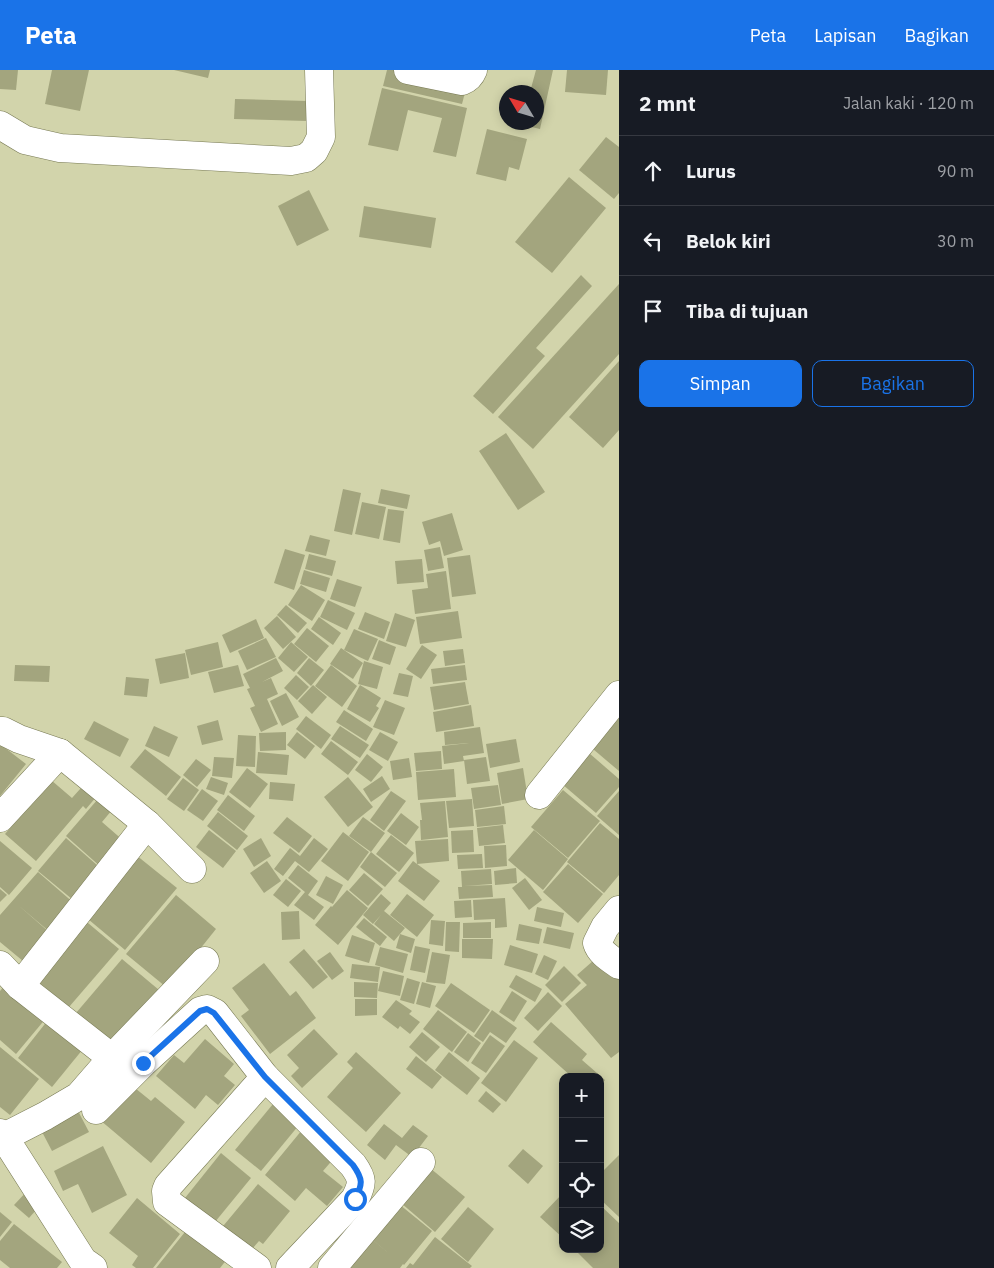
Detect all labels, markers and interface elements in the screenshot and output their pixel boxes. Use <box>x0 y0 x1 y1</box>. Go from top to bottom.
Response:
text: Peta <box>25 19 77 51</box>
text: Peta <box>750 24 786 47</box>
text: Lapisan <box>814 24 876 47</box>
text: Bagikan <box>904 24 969 47</box>
north arrow <box>499 85 544 130</box>
text: 2 mnt <box>639 89 696 117</box>
text: Jalan kaki · 120 m <box>843 93 974 113</box>
icon: ahead <box>639 157 667 185</box>
text: Lurus <box>686 159 736 183</box>
text: 90 m <box>937 161 974 181</box>
icon: left <box>639 227 667 255</box>
text: Belok kiri <box>686 229 771 253</box>
text: 30 m <box>937 231 974 251</box>
icon: arrive <box>639 297 667 325</box>
text: Tiba di tujuan <box>686 299 808 323</box>
button: Simpan <box>639 360 802 407</box>
button: Bagikan <box>812 360 974 407</box>
route end <box>132 1052 155 1075</box>
map controls <box>559 1073 604 1253</box>
button: + <box>559 1073 604 1118</box>
button: − <box>559 1118 604 1163</box>
button: locate <box>559 1163 604 1208</box>
route start <box>344 1188 367 1211</box>
button: layers <box>559 1208 604 1253</box>

